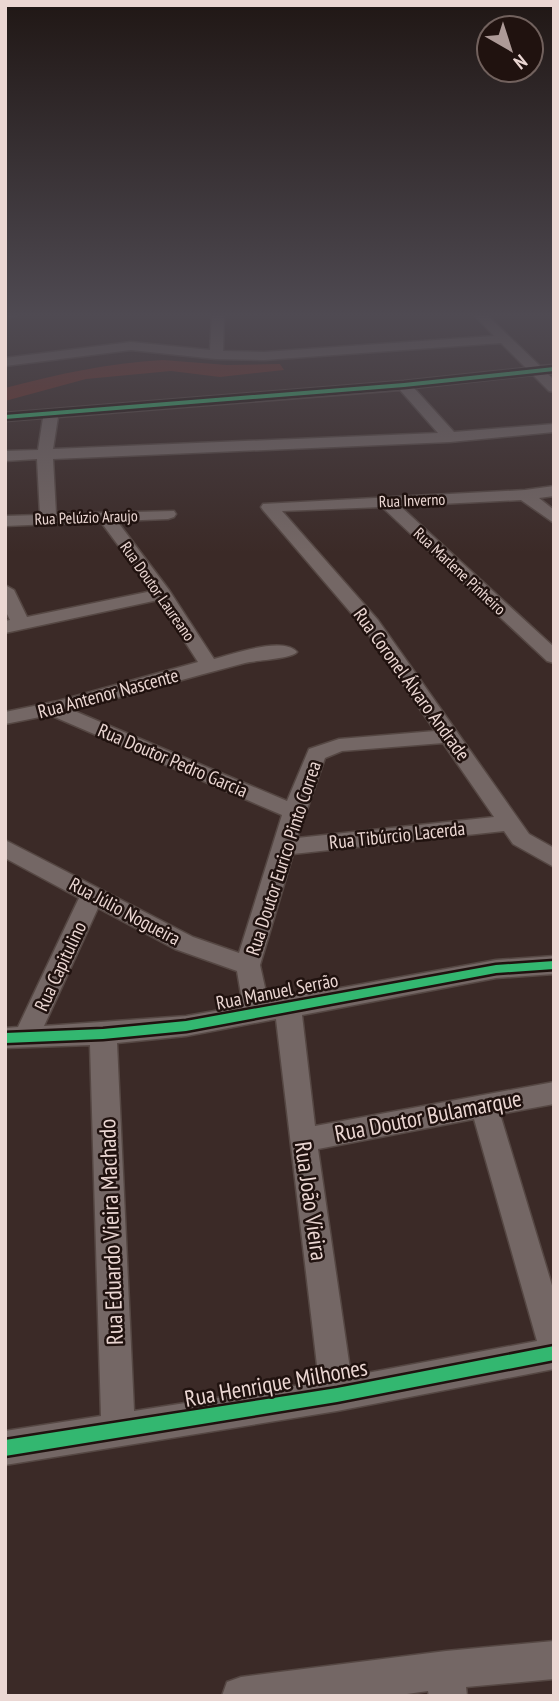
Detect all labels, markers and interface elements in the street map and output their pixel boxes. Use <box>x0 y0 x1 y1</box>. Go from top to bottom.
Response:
north arrow <box>475 14 545 84</box>
text: N <box>509 50 532 75</box>
street label: Rua Inverno <box>379 489 446 511</box>
street label: Rua Pelúzio Araujo <box>34 505 138 529</box>
street label: Rua Marlene Pinheiro <box>410 523 510 619</box>
street label: Rua Doutor Laureano <box>116 537 200 645</box>
street label: Rua Coronel Álvaro Andrade <box>349 603 475 765</box>
street label: Rua Antenor Nascente <box>35 663 181 723</box>
street label: Rua Doutor Pedro Garcia <box>95 718 251 802</box>
street label: Rua Doutor Eurico Pinto Correa <box>240 758 326 958</box>
street label: Rua Tibúrcio Lacerda <box>328 816 466 854</box>
street label: Rua Júlio Nogueira <box>65 872 185 950</box>
street label: Rua Capitulino <box>29 917 91 1015</box>
street label: Rua Manuel Serrão <box>214 967 340 1015</box>
street label: Rua Doutor Bulamarque <box>332 1083 524 1148</box>
street label: Rua Eduardo Vieira Machado <box>92 1118 129 1346</box>
street label: Rua João Vieira <box>289 1140 334 1262</box>
street label: Rua Henrique Milhones <box>182 1352 370 1413</box>

